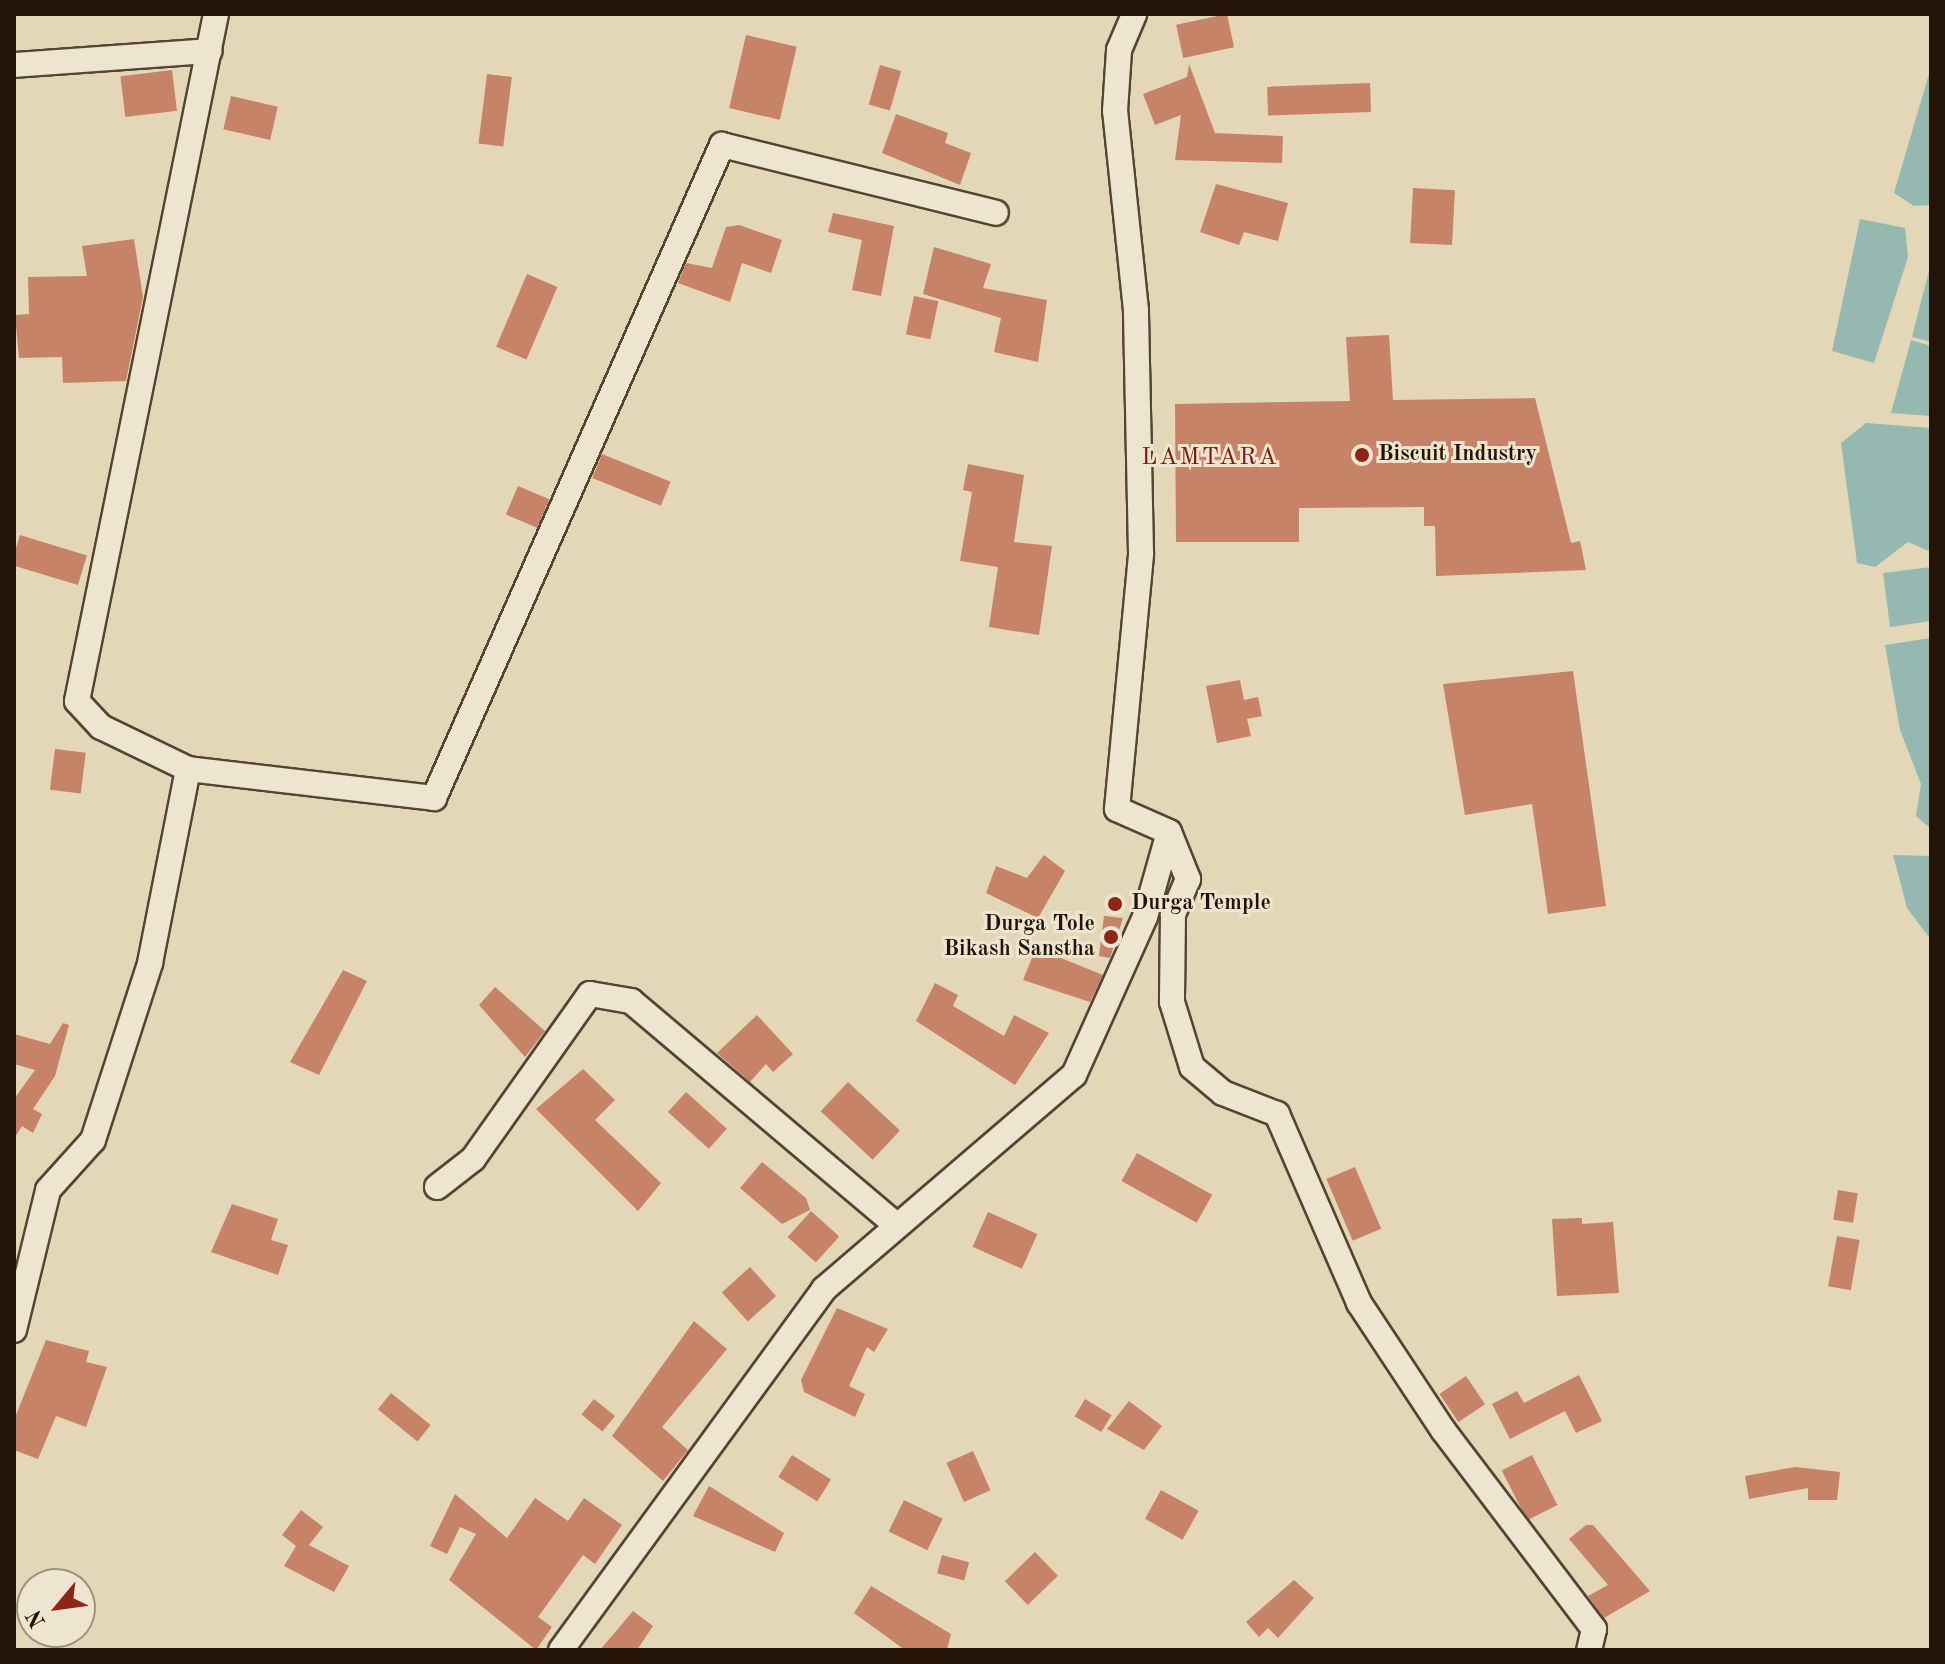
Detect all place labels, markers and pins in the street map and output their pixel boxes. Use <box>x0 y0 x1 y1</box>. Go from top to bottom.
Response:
place label: Biscuit Industry <box>1378 442 1537 468</box>
marker: Biscuit Industry <box>1353 446 1371 464</box>
place label: Durga Temple <box>1131 891 1271 917</box>
marker: Durga Temple <box>1106 895 1124 913</box>
place label: Durga Tole Bikash Sanstha <box>943 911 1095 962</box>
marker: Durga Tole Bikash Sanstha <box>1102 928 1120 946</box>

